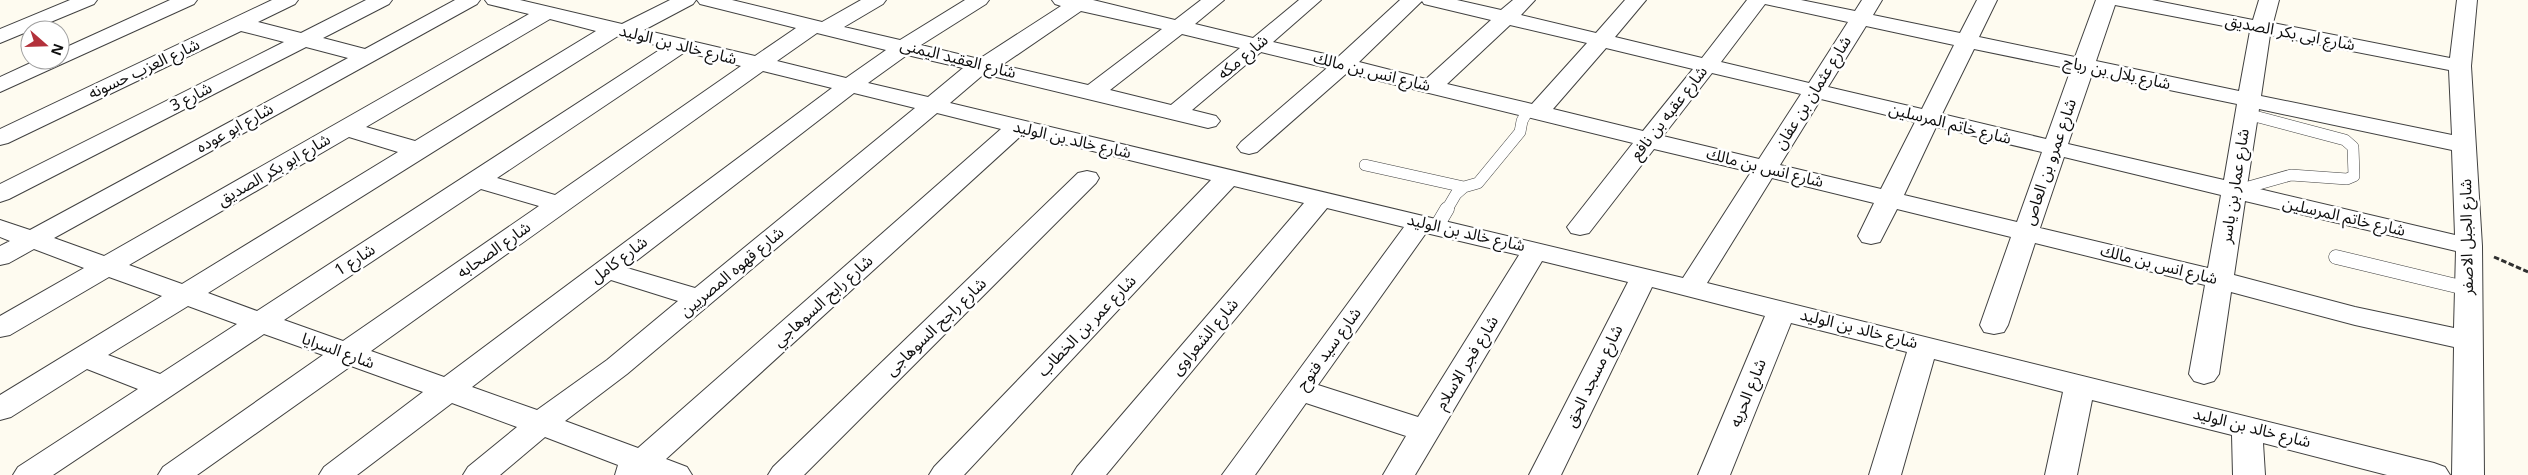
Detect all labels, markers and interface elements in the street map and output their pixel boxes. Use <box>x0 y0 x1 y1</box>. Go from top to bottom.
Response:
street label: شارع ابى بكر الصديق <box>2222 4 2358 62</box>
street label: شارع خالد بن الوليد <box>615 14 741 76</box>
north arrow <box>20 20 70 70</box>
street label: شارع مكه <box>1209 25 1277 89</box>
street label: شارع العزب حسونه <box>82 28 206 110</box>
street label: شارع العقيد اليمنى <box>896 28 1020 90</box>
street label: شارع عثمان بن عفان <box>1764 29 1862 157</box>
text: N <box>41 39 72 60</box>
street label: شارع انس بن مالك <box>1310 41 1434 103</box>
street label: شارع بلال بن رباح <box>2060 45 2174 101</box>
street label: شارع عقبه بن نافع <box>1621 58 1717 168</box>
street label: شارع 3 <box>163 72 219 122</box>
street label: شارع خاتم المرسلين <box>1885 92 2015 156</box>
street label: شارع ابو عوده <box>190 93 280 163</box>
street label: شارع عمرو بن العاص <box>2012 94 2088 230</box>
street label: شارع خالد بن الوليد <box>1009 110 1135 170</box>
street label: شارع ابو بكر الصديق <box>210 123 338 217</box>
street label: شارع عمار بن ياسر <box>2209 126 2261 247</box>
street label: شارع انس بن مالك <box>1703 137 1827 199</box>
street label: شارع الجبل الاصفر <box>2449 178 2485 297</box>
street label: شارع خاتم المرسلين <box>2279 186 2409 248</box>
street label: شارع خالد بن الوليد <box>1403 203 1529 263</box>
street label: شارع الصحابه <box>449 212 539 288</box>
street label: شارع قهوه المصريين <box>671 217 793 327</box>
street label: شارع كامل <box>582 226 656 294</box>
street label: شارع 1 <box>327 234 383 286</box>
street label: شارع انس بن مالك <box>2097 234 2221 296</box>
street label: شارع رابح السوهاجي <box>764 246 882 356</box>
street label: شارع عمر بن الخطاب <box>1028 266 1146 386</box>
street label: شارع راجح السوهاجى <box>876 269 996 385</box>
street label: شارع الشعراوى <box>1162 290 1248 384</box>
street label: شارع خالد بن الوليد <box>1796 298 1922 360</box>
street label: شارع سيد فتوح <box>1287 300 1371 398</box>
street label: شارع فجر الاسلام <box>1425 309 1509 417</box>
street label: شارع مسجد الحق <box>1554 319 1634 433</box>
street label: شارع السرايا <box>296 322 380 380</box>
street label: شارع الحريه <box>1719 353 1777 433</box>
street label: شارع خالد بن الوليد <box>2189 397 2315 459</box>

